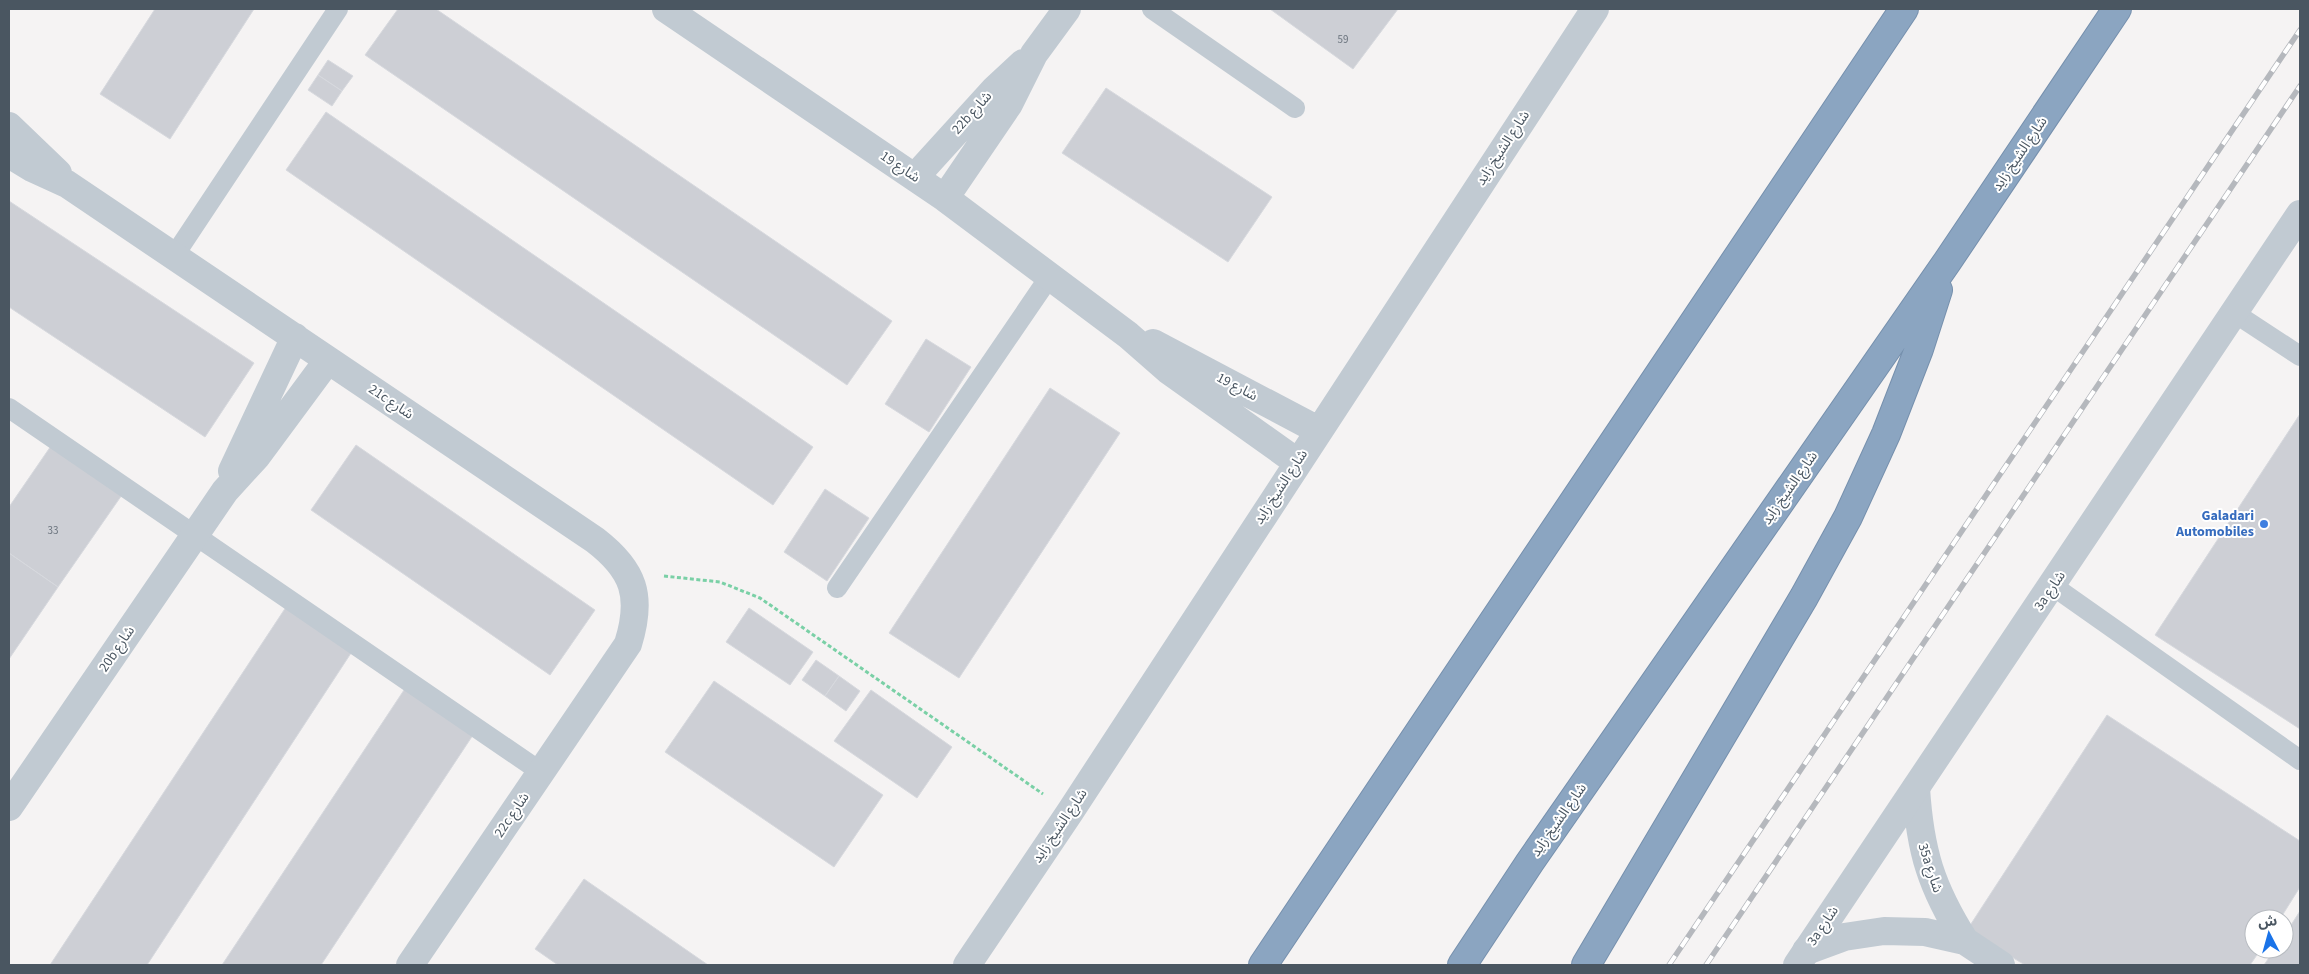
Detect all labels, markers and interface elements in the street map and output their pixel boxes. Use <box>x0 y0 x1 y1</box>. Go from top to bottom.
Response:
house number: 59 <box>1338 32 1348 47</box>
street label: 22b شارع <box>947 87 997 139</box>
street label: شارع الشيخ زايد <box>1471 107 1535 189</box>
street label: شارع الشيخ زايد <box>1988 113 2052 195</box>
street label: شارع 19 <box>876 146 924 188</box>
street label: شارع 19 <box>1213 368 1261 406</box>
street label: 21c شارع <box>365 380 417 424</box>
street label: شارع الشيخ زايد <box>1249 446 1313 528</box>
street label: شارع الشيخ زايد <box>1757 447 1823 529</box>
place label: Galadari Automobiles <box>2175 506 2254 542</box>
marker: Galadari Automobiles <box>2258 518 2270 530</box>
house number: 33 <box>48 523 58 538</box>
street label: 3a شارع <box>2029 567 2071 615</box>
street label: 20b شارع <box>94 622 140 676</box>
street label: شارع الشيخ زايد <box>1526 779 1592 861</box>
street label: شارع الشيخ زايد <box>1028 785 1092 867</box>
street label: 22c شارع <box>490 789 534 841</box>
street label: 35a شارع <box>1913 841 1947 895</box>
street label: 3a شارع <box>1802 902 1844 950</box>
north arrow <box>2244 909 2294 959</box>
text: ش <box>2257 911 2278 933</box>

